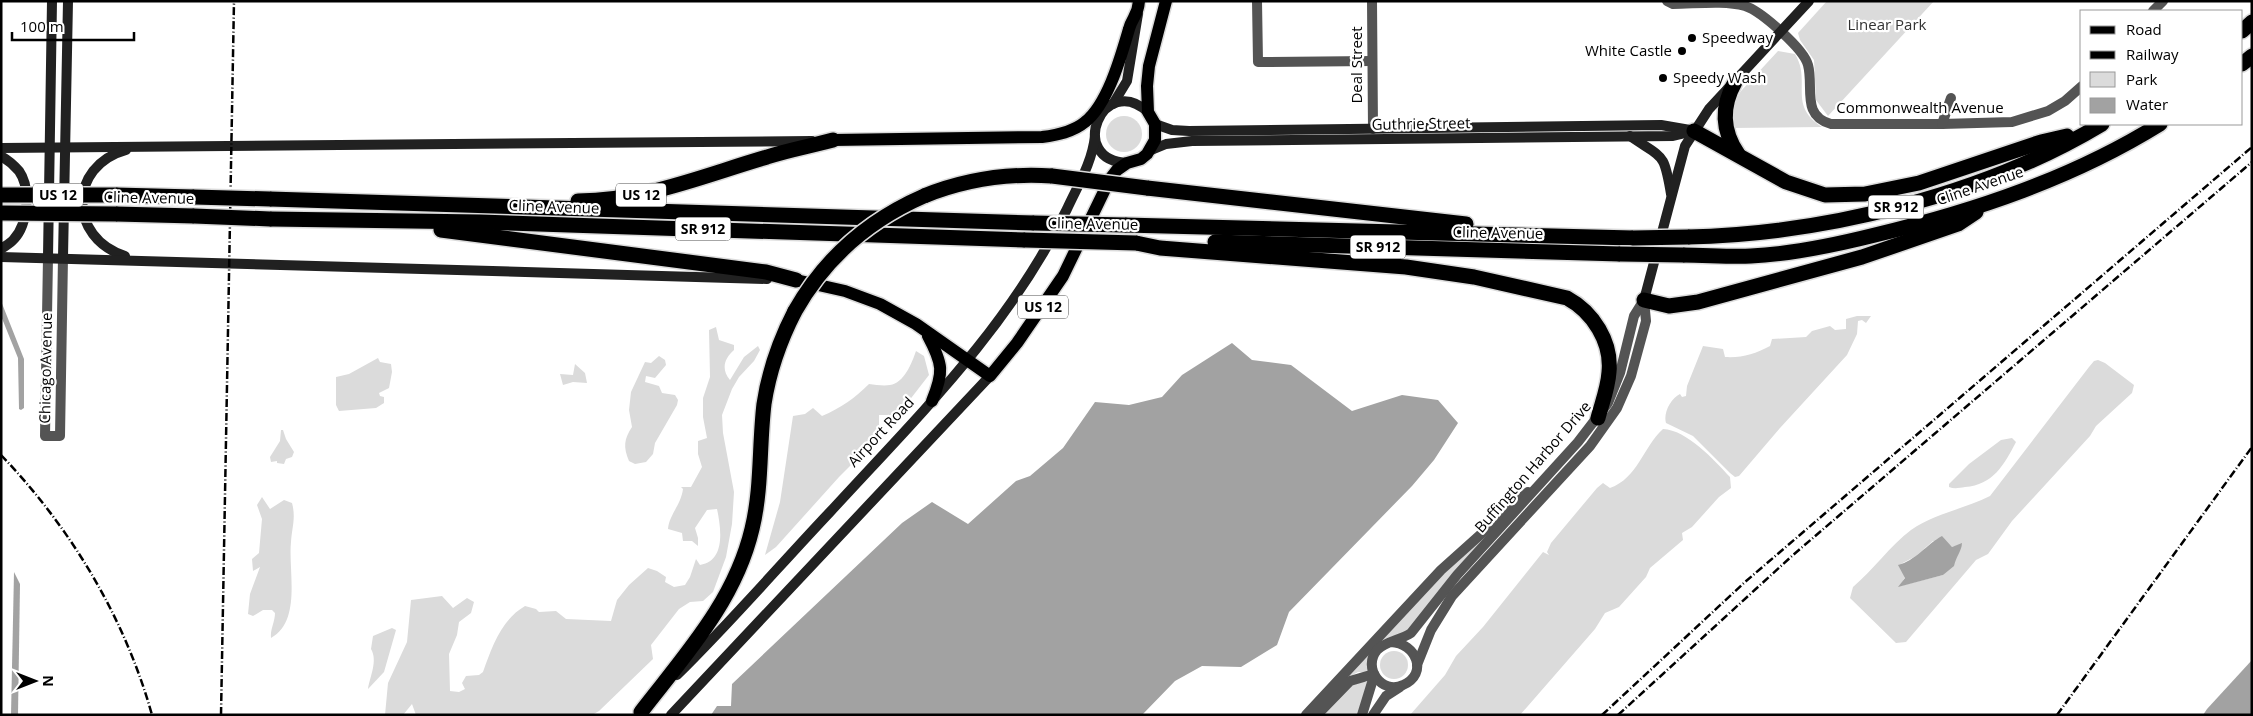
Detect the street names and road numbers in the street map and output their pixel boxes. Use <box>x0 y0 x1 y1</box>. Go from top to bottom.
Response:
street label: Deal Street <box>1346 26 1366 104</box>
street label: Commonwealth Avenue <box>1836 97 2004 117</box>
street label: Guthrie Street <box>1371 112 1471 134</box>
street label: Cline Avenue <box>1934 161 2026 209</box>
road number: US 12 <box>33 184 83 206</box>
road number: US 12 <box>616 184 666 206</box>
street label: Cline Avenue <box>103 186 195 208</box>
street label: Cline Avenue <box>508 194 600 218</box>
road number: SR 912 <box>1868 196 1924 218</box>
street label: Cline Avenue <box>1047 212 1139 234</box>
road number: SR 912 <box>676 218 730 240</box>
street label: Cline Avenue <box>1452 221 1544 243</box>
road number: SR 912 <box>1350 236 1406 258</box>
road number: US 12 <box>1018 296 1068 318</box>
street label: Chicago Avenue <box>34 312 56 424</box>
street label: Airport Road <box>843 392 918 471</box>
street label: Buffington Harbor Drive <box>1470 396 1595 536</box>

